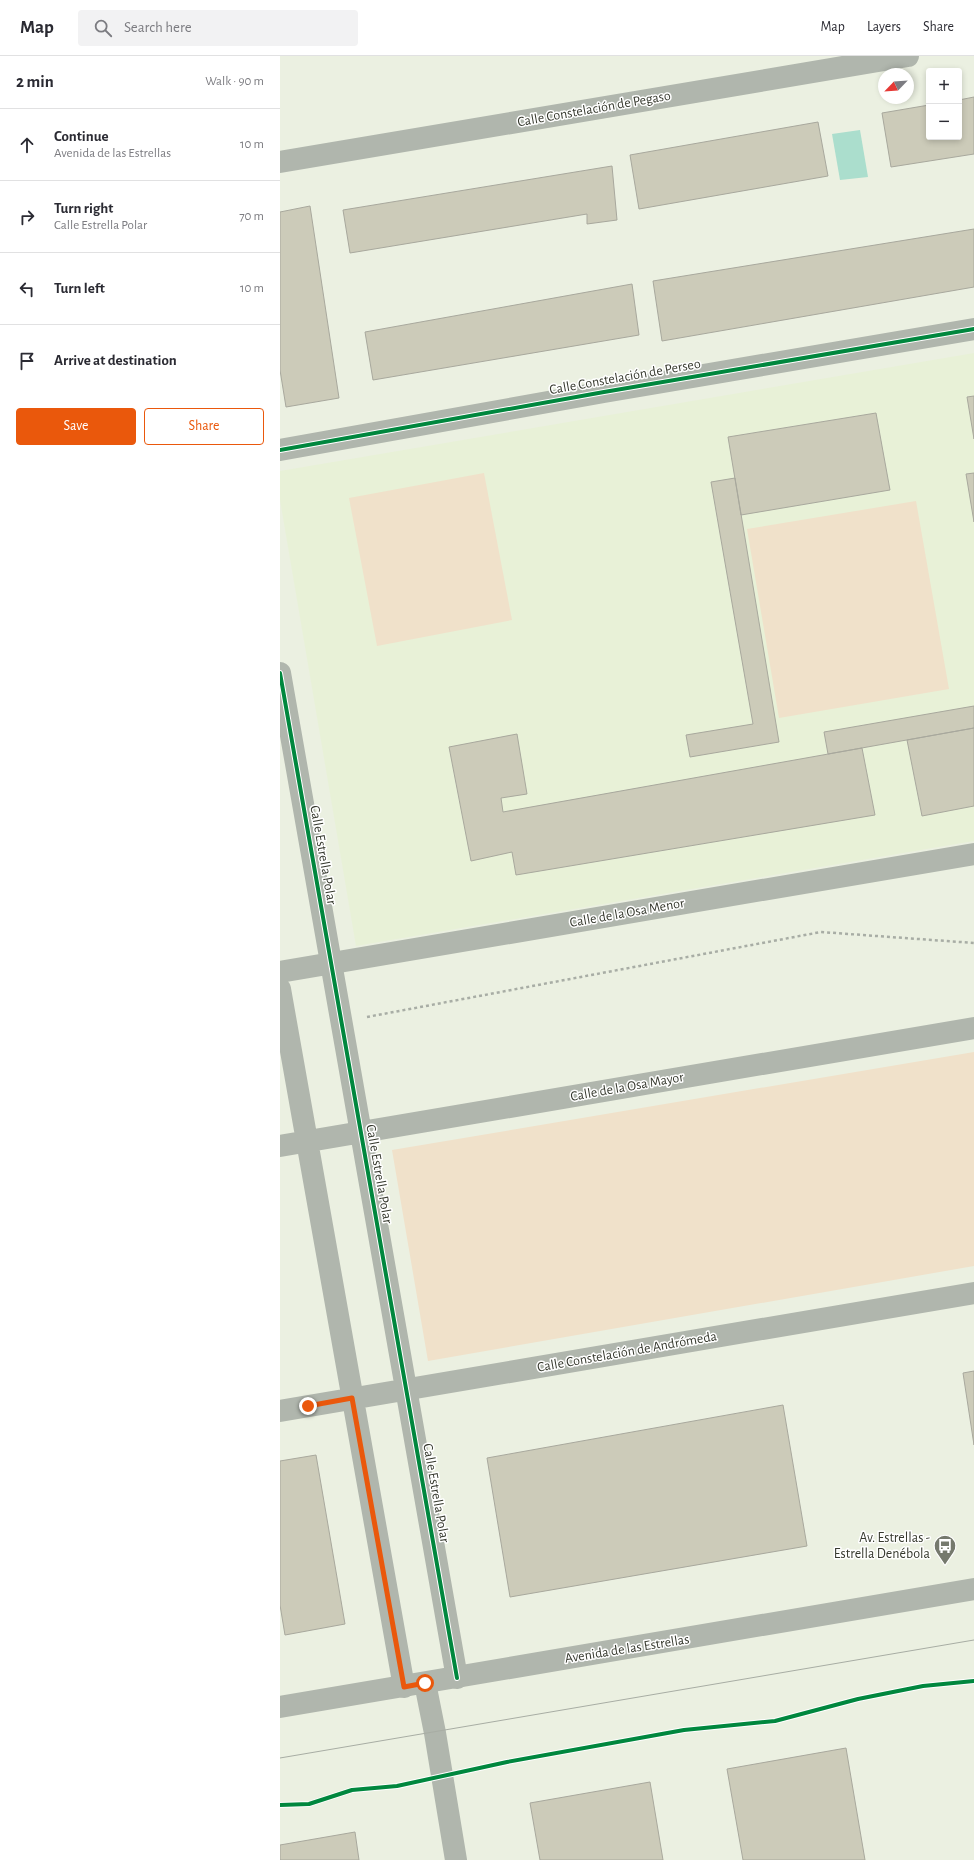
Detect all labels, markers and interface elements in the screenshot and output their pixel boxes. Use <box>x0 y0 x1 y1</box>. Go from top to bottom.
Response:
search box <box>78 10 358 46</box>
icon: search <box>92 17 114 39</box>
text: Map <box>20 18 54 37</box>
text: Search here <box>124 20 192 35</box>
text: Map <box>820 20 845 34</box>
text: Layers <box>867 20 901 34</box>
text: Share <box>923 20 954 34</box>
north arrow <box>878 68 914 104</box>
map controls <box>926 68 962 140</box>
button: + <box>926 68 962 104</box>
text: 2 min <box>16 73 54 90</box>
text: Walk · 90 m <box>205 75 264 88</box>
street label: Calle Constelación de Pegaso <box>516 89 672 129</box>
button: − <box>926 104 962 140</box>
text: Continue <box>54 129 109 144</box>
icon: ahead <box>16 134 38 156</box>
text: 10 m <box>240 138 264 151</box>
text: Avenida de las Estrellas <box>54 147 171 160</box>
text: Turn right <box>54 201 113 216</box>
icon: right <box>16 206 38 228</box>
text: 70 m <box>239 210 264 223</box>
text: Calle Estrella Polar <box>54 219 147 232</box>
icon: left <box>16 278 38 300</box>
text: Turn left <box>54 281 105 296</box>
text: 10 m <box>240 282 264 295</box>
icon: arrive <box>16 350 38 372</box>
text: Arrive at destination <box>54 353 177 368</box>
street label: Calle Constelación de Perseo <box>548 357 702 397</box>
button: Save <box>16 408 136 445</box>
button: Share <box>144 408 264 445</box>
street label: Calle Estrella Polar <box>307 804 339 906</box>
street label: Calle de la Osa Menor <box>569 896 686 930</box>
street label: Calle de la Osa Mayor <box>569 1070 685 1104</box>
street label: Calle Estrella Polar <box>363 1123 395 1225</box>
street label: Calle Constelación de Andrómeda <box>536 1329 719 1375</box>
route end <box>299 1397 317 1415</box>
street label: Calle Estrella Polar <box>420 1442 452 1544</box>
place label: Av. Estrellas - Estrella Denébola <box>834 1531 931 1561</box>
bus stop icon: Av. Estrellas - Estrella Denébola <box>932 1533 958 1566</box>
street label: Avenida de las Estrellas <box>564 1632 690 1666</box>
route start <box>416 1674 434 1692</box>

